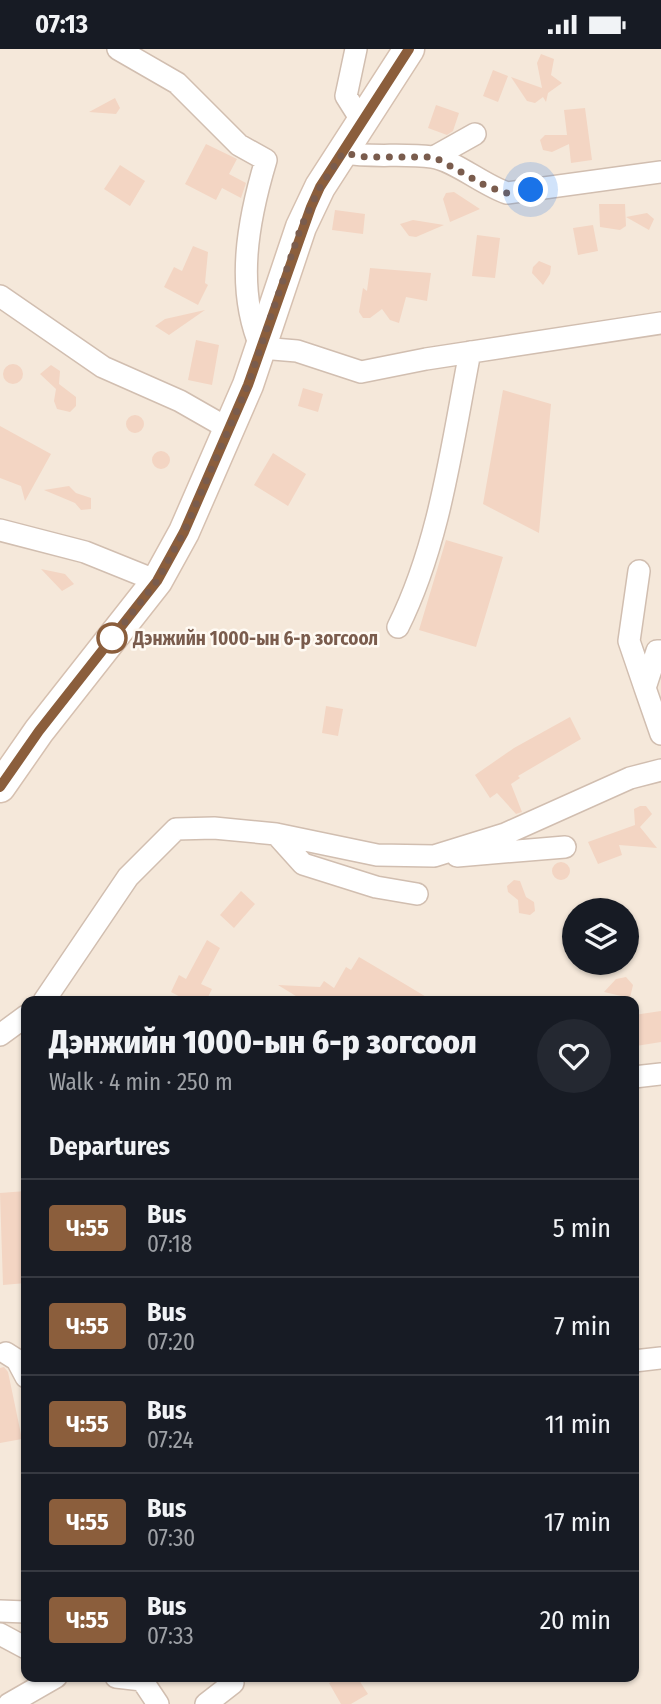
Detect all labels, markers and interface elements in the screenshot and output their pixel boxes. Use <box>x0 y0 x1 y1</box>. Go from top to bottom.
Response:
text: 07:13 <box>35 9 88 40</box>
your location <box>513 172 548 207</box>
marker: Дэнжийн 1000-ын 6-р зогсоол <box>97 623 127 653</box>
place label: Дэнжийн 1000-ын 6-р зогсоол <box>132 627 378 650</box>
map controls <box>562 898 639 975</box>
button: layers <box>562 898 639 975</box>
button: heart <box>537 1019 611 1093</box>
text: Дэнжийн 1000-ын 6-р зогсоол <box>49 1022 477 1062</box>
text: Walk · 4 min · 250 m <box>49 1068 233 1096</box>
text: Departures <box>49 1131 170 1162</box>
text: Bus <box>147 1199 186 1230</box>
text: 5 min <box>553 1213 611 1244</box>
text: Ч:55 <box>66 1214 109 1242</box>
text: 07:18 <box>147 1230 192 1258</box>
text: Bus <box>147 1297 186 1328</box>
text: 7 min <box>554 1311 611 1342</box>
text: Ч:55 <box>66 1312 109 1340</box>
text: 07:20 <box>147 1328 195 1356</box>
text: Bus <box>147 1395 186 1426</box>
text: 11 min <box>545 1409 611 1440</box>
text: Ч:55 <box>66 1410 109 1438</box>
text: 07:24 <box>147 1426 194 1454</box>
text: Bus <box>147 1493 186 1524</box>
text: 17 min <box>544 1507 611 1538</box>
text: Ч:55 <box>66 1508 109 1536</box>
text: 07:30 <box>147 1524 195 1552</box>
text: Bus <box>147 1591 186 1622</box>
text: 20 min <box>540 1605 611 1636</box>
text: Ч:55 <box>66 1606 109 1634</box>
text: 07:33 <box>147 1622 194 1650</box>

